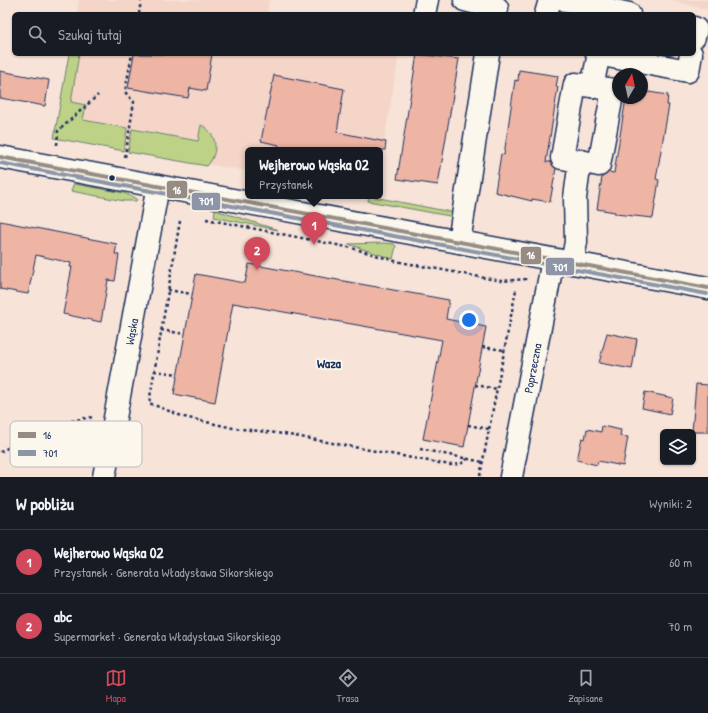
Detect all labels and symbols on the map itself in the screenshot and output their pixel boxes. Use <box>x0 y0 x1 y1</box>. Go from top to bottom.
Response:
north arrow <box>612 68 648 104</box>
unlabelled marker <box>107 173 117 183</box>
line badge: 16 <box>166 180 188 199</box>
text: 16 <box>173 183 182 197</box>
line badge: 701 <box>191 192 221 211</box>
text: 701 <box>198 194 213 208</box>
pin: 1 <box>301 212 327 245</box>
pin: 2 <box>244 237 270 270</box>
line badge: 16 <box>520 246 542 265</box>
text: 16 <box>527 248 536 262</box>
line badge: 701 <box>545 257 575 276</box>
text: 701 <box>552 260 567 274</box>
your location <box>459 310 479 330</box>
street label: Wąska <box>120 317 142 346</box>
street label: Poprzeczna <box>519 341 545 394</box>
district label: Waza <box>317 354 342 372</box>
legend <box>10 421 142 467</box>
text: 16 <box>43 428 52 442</box>
text: 701 <box>43 446 57 460</box>

